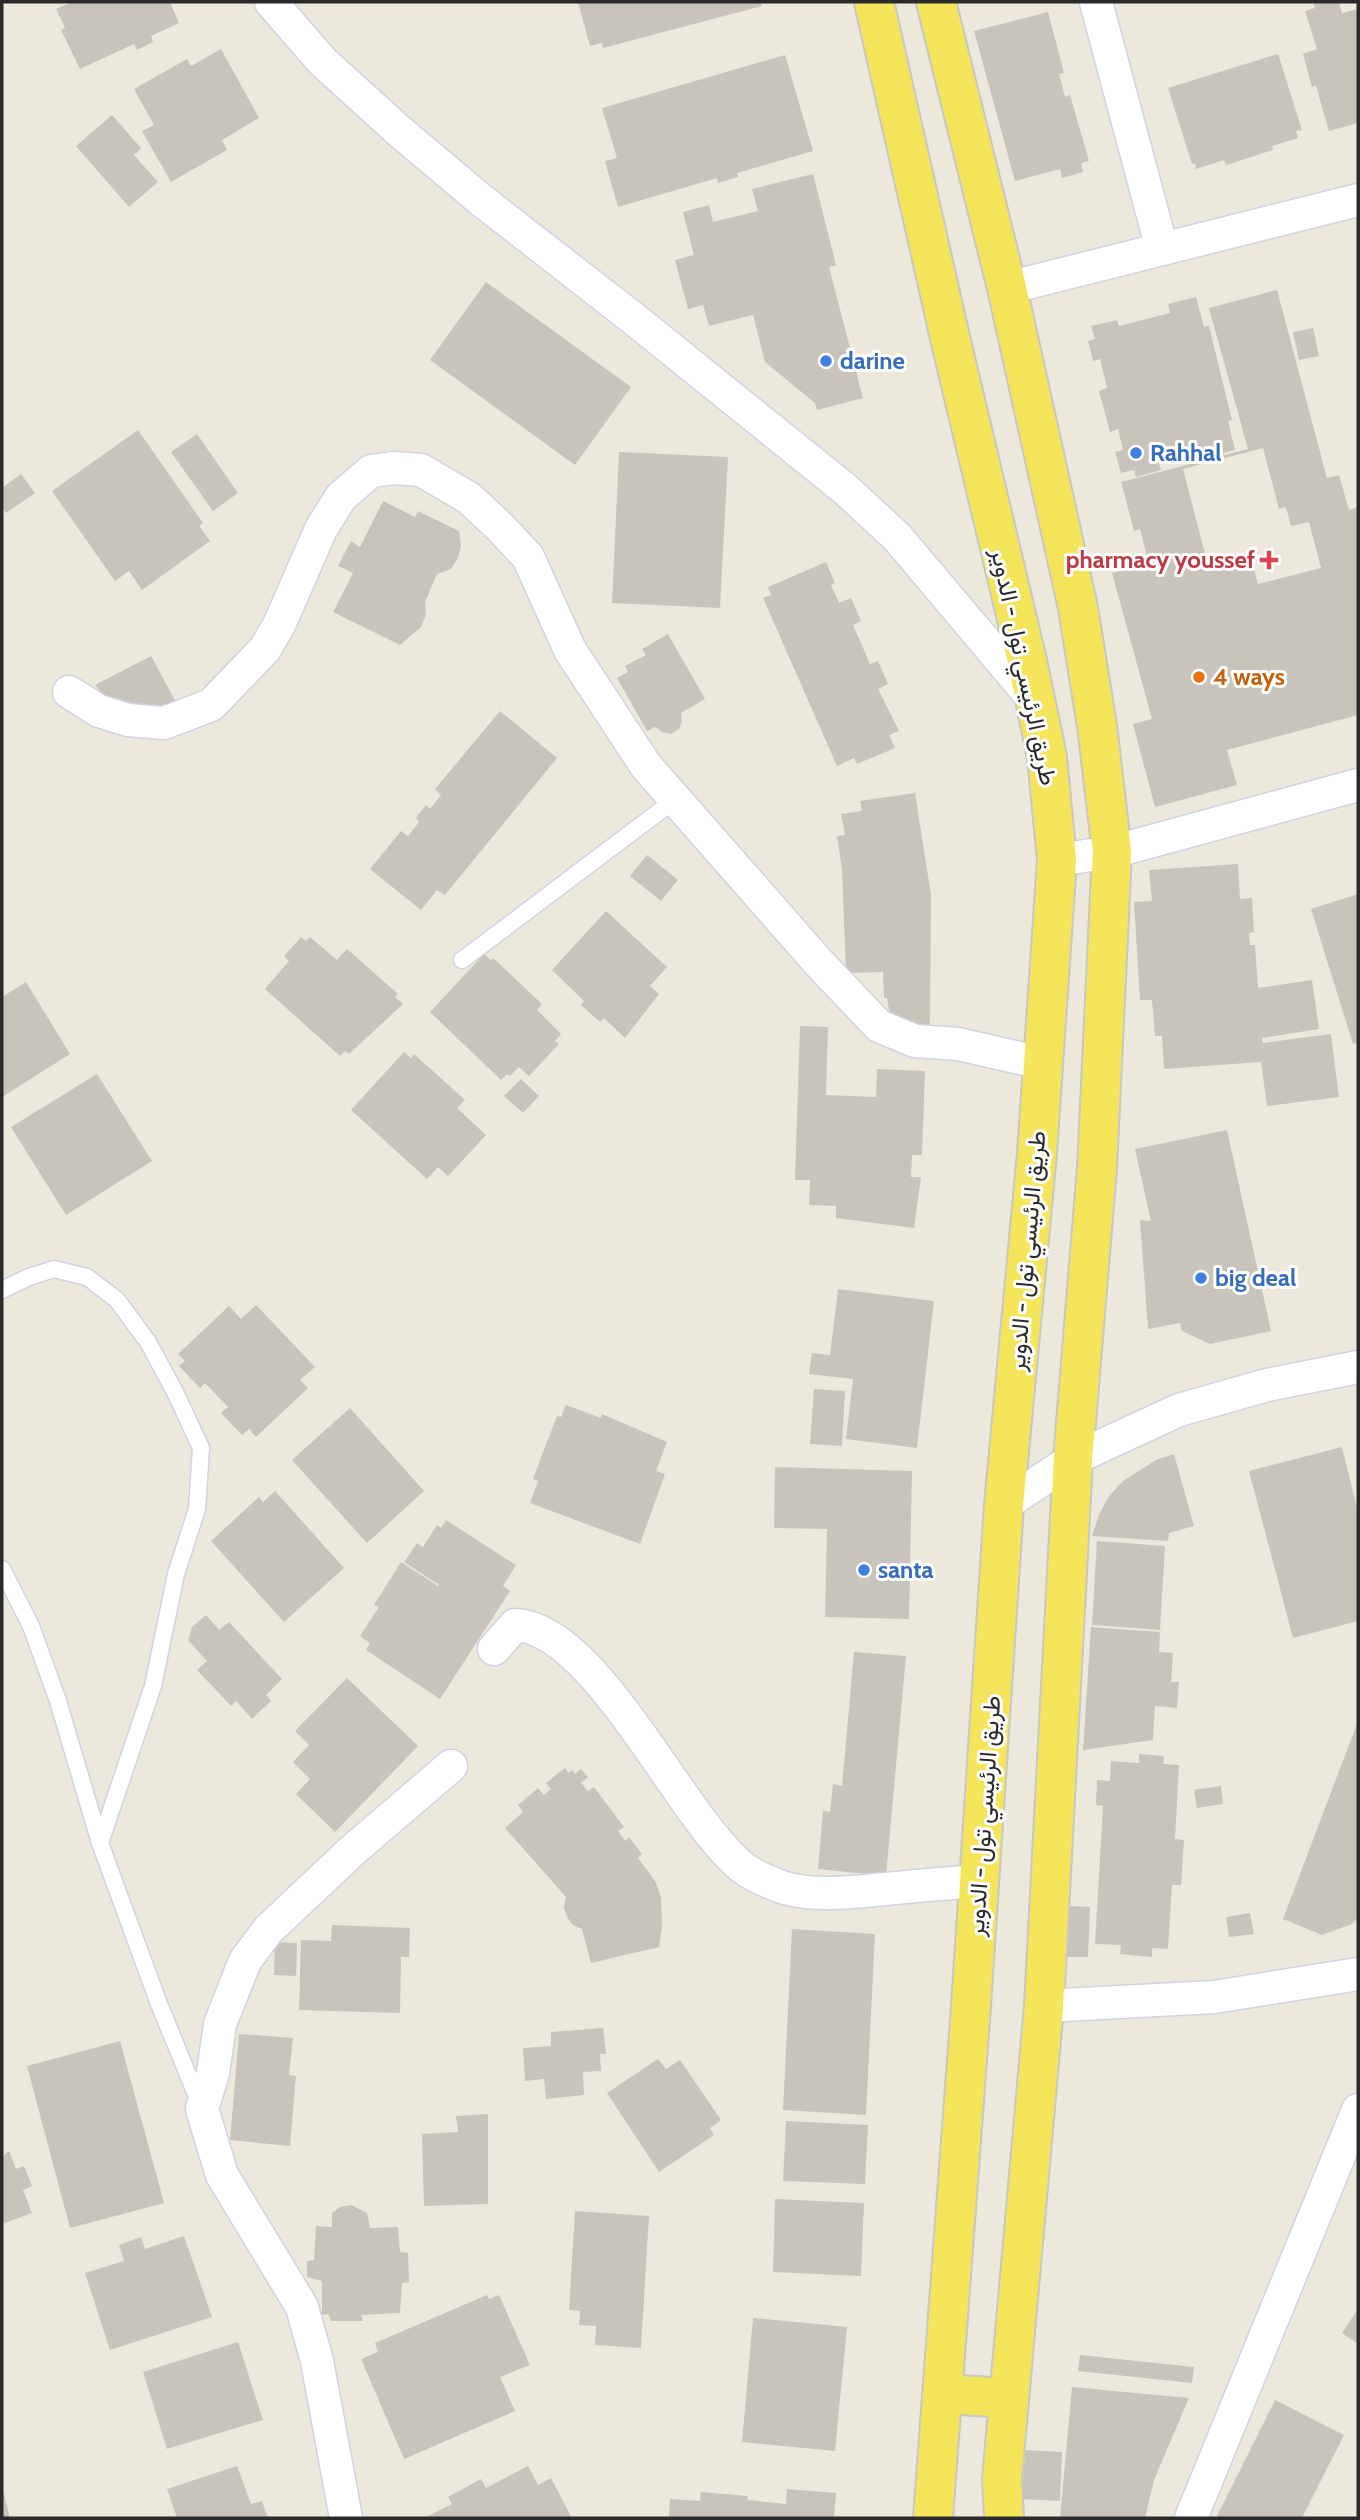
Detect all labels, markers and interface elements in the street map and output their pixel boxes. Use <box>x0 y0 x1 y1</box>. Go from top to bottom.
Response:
place label: darine <box>840 346 905 375</box>
marker: darine <box>818 353 834 369</box>
place label: Rahhal <box>1150 438 1222 467</box>
marker: Rahhal <box>1128 445 1144 461</box>
street label: طريق الرئيسي تول - الدوير <box>980 545 1064 789</box>
place label: pharmacy youssef <box>1066 545 1255 574</box>
marker: pharmacy youssef <box>1261 552 1277 568</box>
place label: 4 ways <box>1213 662 1285 691</box>
marker: 4 ways <box>1191 669 1207 685</box>
street label: طريق الرئيسي تول - الدوير <box>1001 1129 1056 1374</box>
place label: big deal <box>1215 1263 1296 1292</box>
marker: big deal <box>1193 1270 1209 1286</box>
place label: santa <box>878 1555 933 1584</box>
marker: santa <box>856 1562 872 1578</box>
street label: طريق الرئيسي تول - الدوير <box>961 1694 1011 1939</box>

